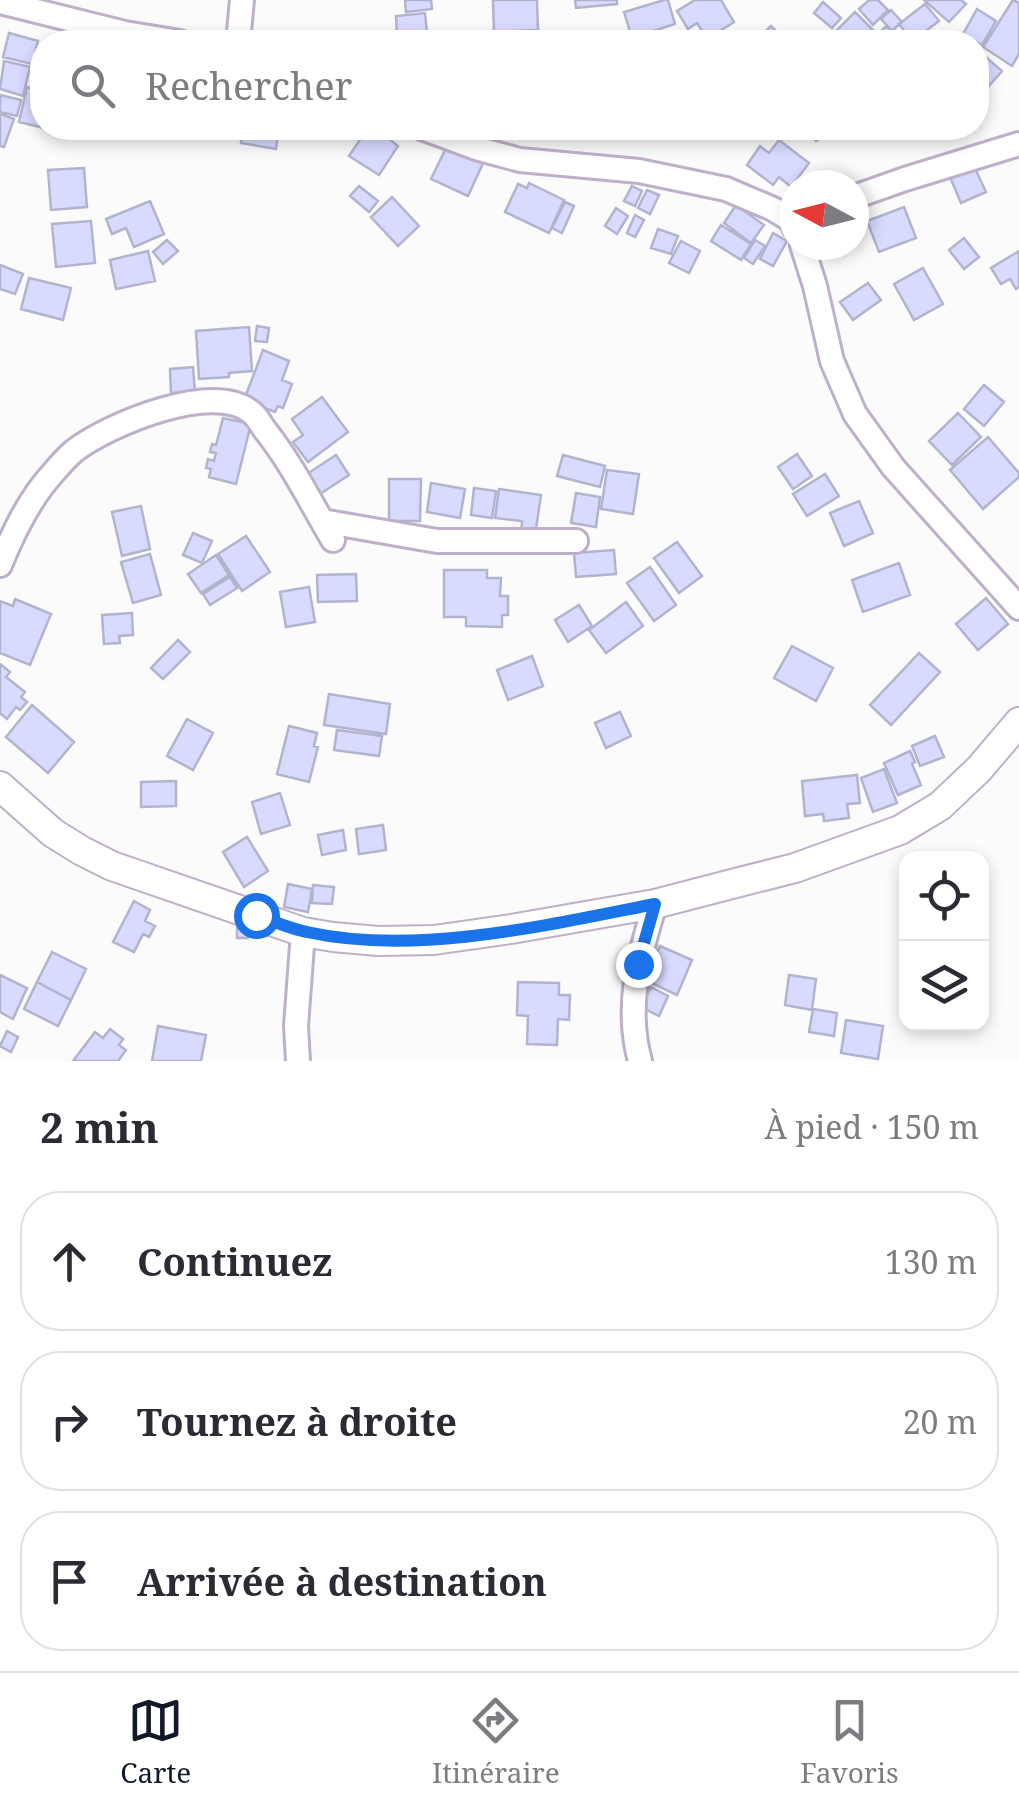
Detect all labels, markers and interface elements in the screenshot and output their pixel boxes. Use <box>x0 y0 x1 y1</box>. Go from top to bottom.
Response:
search box <box>30 30 989 140</box>
icon: search <box>65 58 120 113</box>
text: Rechercher <box>145 59 352 111</box>
north arrow <box>779 170 869 260</box>
map controls <box>899 851 989 1031</box>
button: locate <box>899 851 989 941</box>
route start <box>234 893 280 939</box>
button: layers <box>899 941 989 1031</box>
route end <box>616 942 662 988</box>
text: 2 min <box>40 1098 159 1155</box>
text: À pied · 150 m <box>765 1105 979 1148</box>
icon: ahead <box>42 1234 97 1289</box>
text: Continuez <box>137 1235 332 1287</box>
text: 130 m <box>885 1240 977 1283</box>
icon: right <box>42 1394 97 1449</box>
text: Tournez à droite <box>137 1395 457 1447</box>
text: 20 m <box>903 1400 977 1443</box>
icon: arrive <box>42 1554 97 1609</box>
text: Arrivée à destination <box>137 1555 547 1607</box>
tab: Carte <box>120 1693 191 1791</box>
tab: Itinéraire <box>432 1693 560 1791</box>
tab: Favoris <box>800 1693 899 1791</box>

